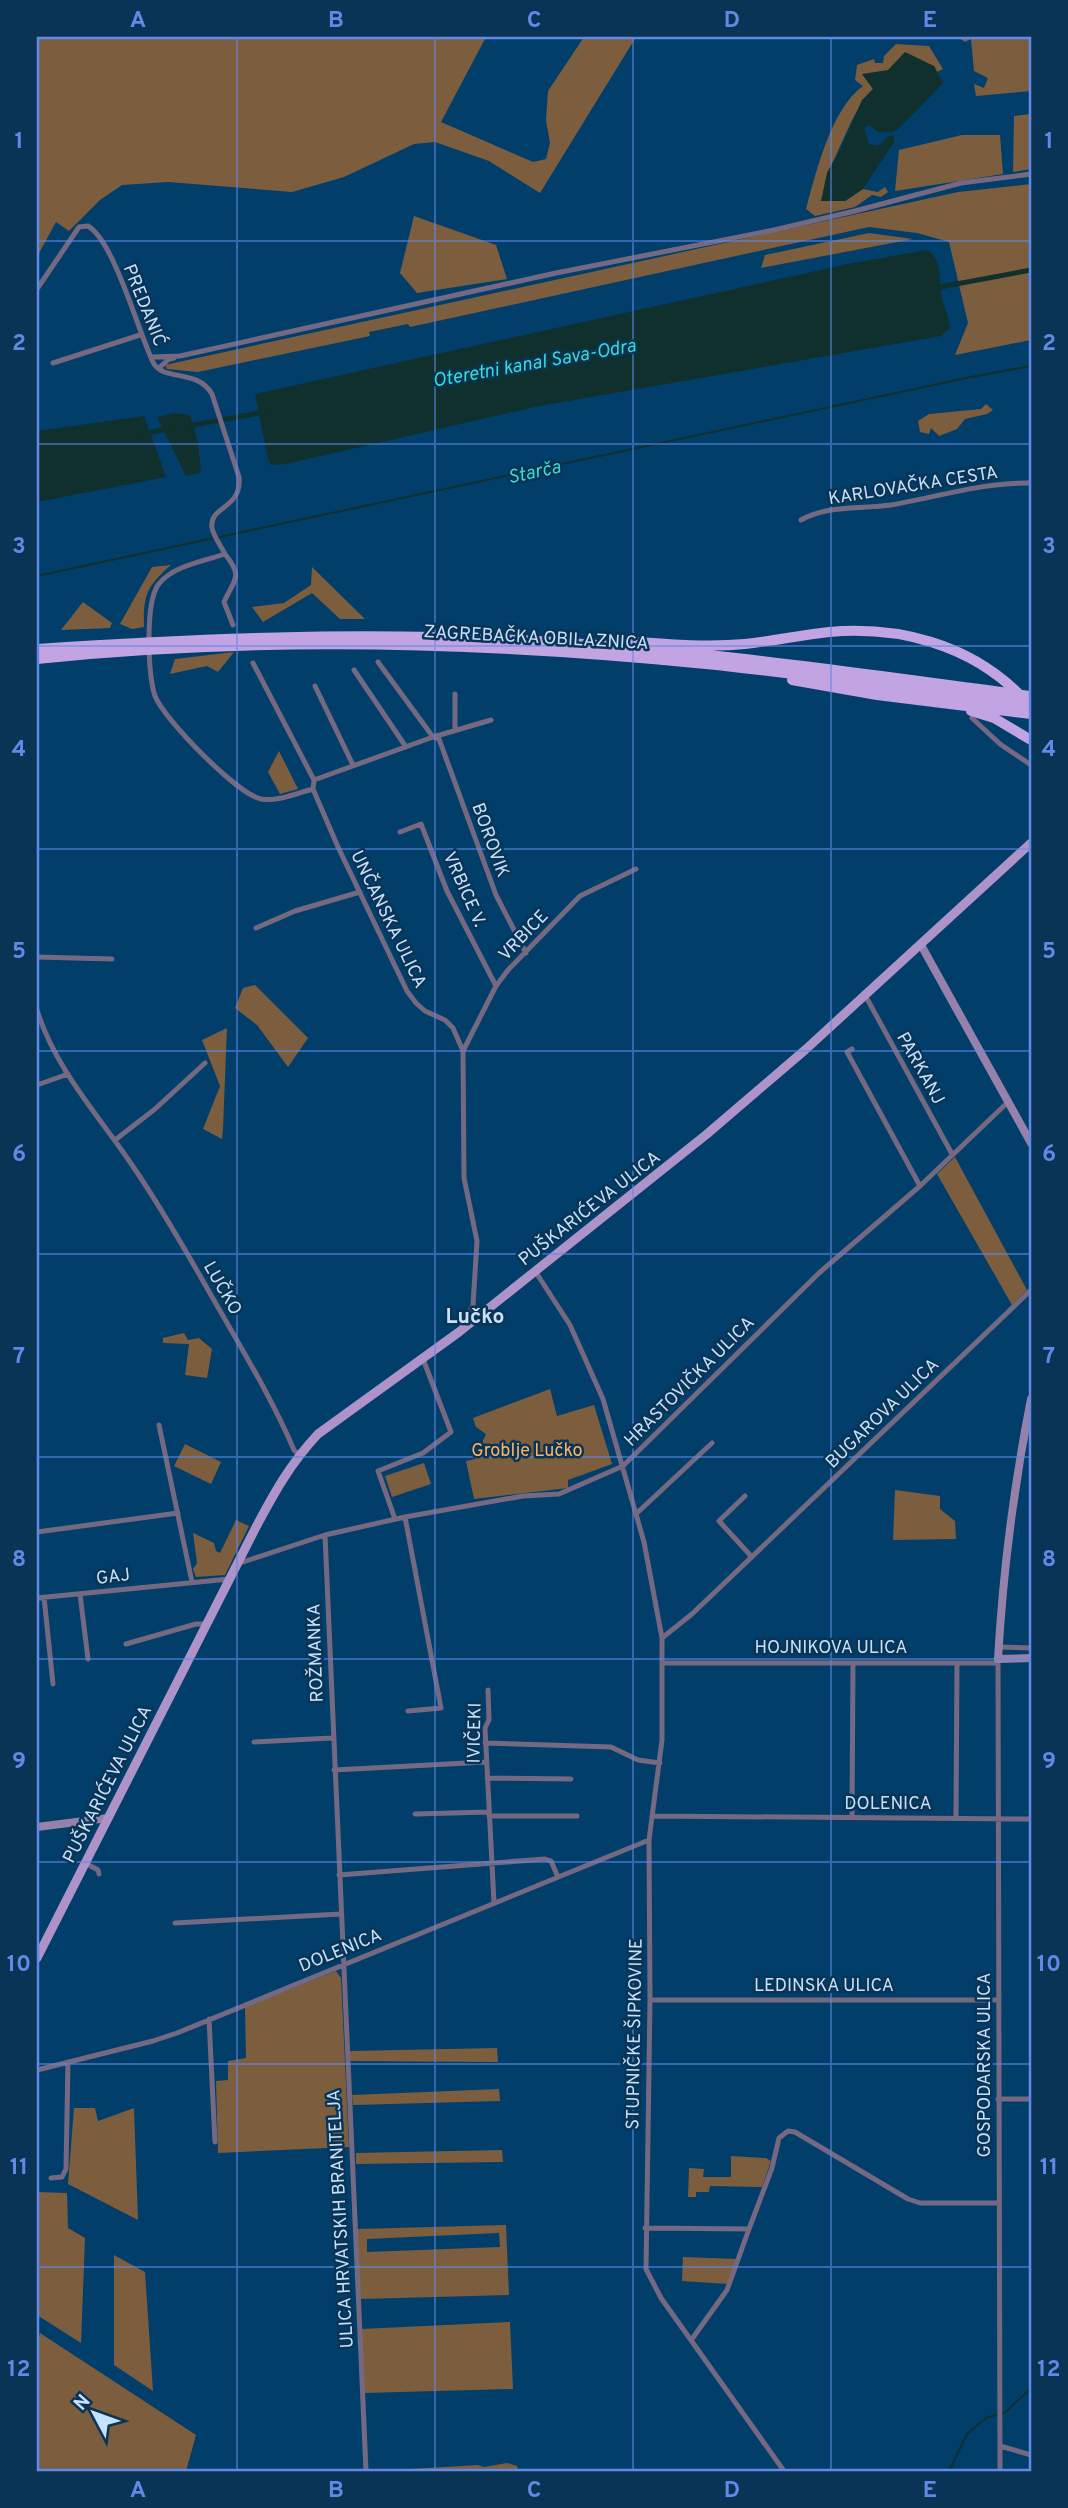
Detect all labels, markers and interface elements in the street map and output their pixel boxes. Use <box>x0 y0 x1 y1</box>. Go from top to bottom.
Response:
text: A <box>130 7 146 36</box>
text: B <box>328 7 344 36</box>
text: C <box>527 7 541 36</box>
text: D <box>724 7 740 36</box>
text: E <box>923 7 937 36</box>
text: 1 <box>14 128 24 157</box>
text: 1 <box>1044 128 1054 157</box>
street label: PREDANIĆ <box>117 260 172 350</box>
text: 2 <box>12 330 26 359</box>
text: 2 <box>1042 330 1056 359</box>
water label: Oteretni kanal Sava-Odra <box>431 334 638 394</box>
water label: Starča <box>506 456 563 490</box>
street label: KARLOVAČKA CESTA <box>826 460 1000 511</box>
text: 3 <box>12 533 26 562</box>
text: 3 <box>1042 533 1056 562</box>
street label: ZAGREBAČKA OBILAZNICA <box>423 619 649 656</box>
text: 4 <box>12 736 26 765</box>
text: 4 <box>1042 736 1056 765</box>
street label: BOROVIK <box>466 800 514 881</box>
street label: UNČANSKA ULICA <box>344 846 433 992</box>
street label: VRBICE V. <box>437 848 490 931</box>
street label: VRBICE <box>494 906 554 966</box>
text: 5 <box>12 938 26 967</box>
text: 5 <box>1042 938 1056 967</box>
street label: PARKANJ <box>890 1028 949 1109</box>
text: 6 <box>12 1141 26 1170</box>
text: 6 <box>1042 1141 1056 1170</box>
street label: PUŠKARIĆEVA ULICA <box>513 1145 666 1272</box>
street label: LUČKO <box>197 1257 248 1320</box>
district label: Lučko <box>446 1304 504 1331</box>
street label: HRASTOVIČKA ULICA <box>619 1311 760 1452</box>
text: 7 <box>13 1343 25 1372</box>
text: 7 <box>1043 1343 1055 1372</box>
street label: BUGAROVA ULICA <box>821 1354 945 1474</box>
park label: Groblje Lučko <box>471 1440 583 1463</box>
text: 8 <box>12 1546 26 1575</box>
text: 8 <box>1042 1546 1056 1575</box>
street label: GAJ <box>95 1564 132 1591</box>
street label: ROŽMANKA <box>301 1603 330 1703</box>
street label: HOJNIKOVA ULICA <box>754 1637 908 1660</box>
street label: PUŠKARIĆEVA ULICA <box>57 1701 158 1867</box>
street label: IVIČEKI <box>461 1702 488 1764</box>
text: 9 <box>12 1748 26 1777</box>
text: 9 <box>1042 1748 1056 1777</box>
street label: DOLENICA <box>844 1793 932 1816</box>
street label: DOLENICA <box>296 1924 385 1978</box>
street label: STUPNIČKE ŠIPKOVINE <box>620 1938 649 2130</box>
text: 10 <box>7 1951 31 1980</box>
text: 10 <box>1037 1951 1061 1980</box>
street label: GOSPODARSKA ULICA <box>974 1972 997 2158</box>
street label: LEDINSKA ULICA <box>754 1975 894 1998</box>
street label: ULICA HRVATSKIH BRANITELJA <box>323 2089 360 2349</box>
text: 11 <box>10 2154 28 2183</box>
text: 11 <box>1040 2154 1058 2183</box>
text: 12 <box>7 2356 31 2385</box>
text: 12 <box>1037 2356 1061 2385</box>
north arrow <box>60 2378 130 2448</box>
text: N <box>69 2390 96 2416</box>
text: A <box>130 2477 146 2506</box>
text: B <box>328 2477 344 2506</box>
text: C <box>527 2477 541 2506</box>
text: D <box>724 2477 740 2506</box>
text: E <box>923 2477 937 2506</box>

